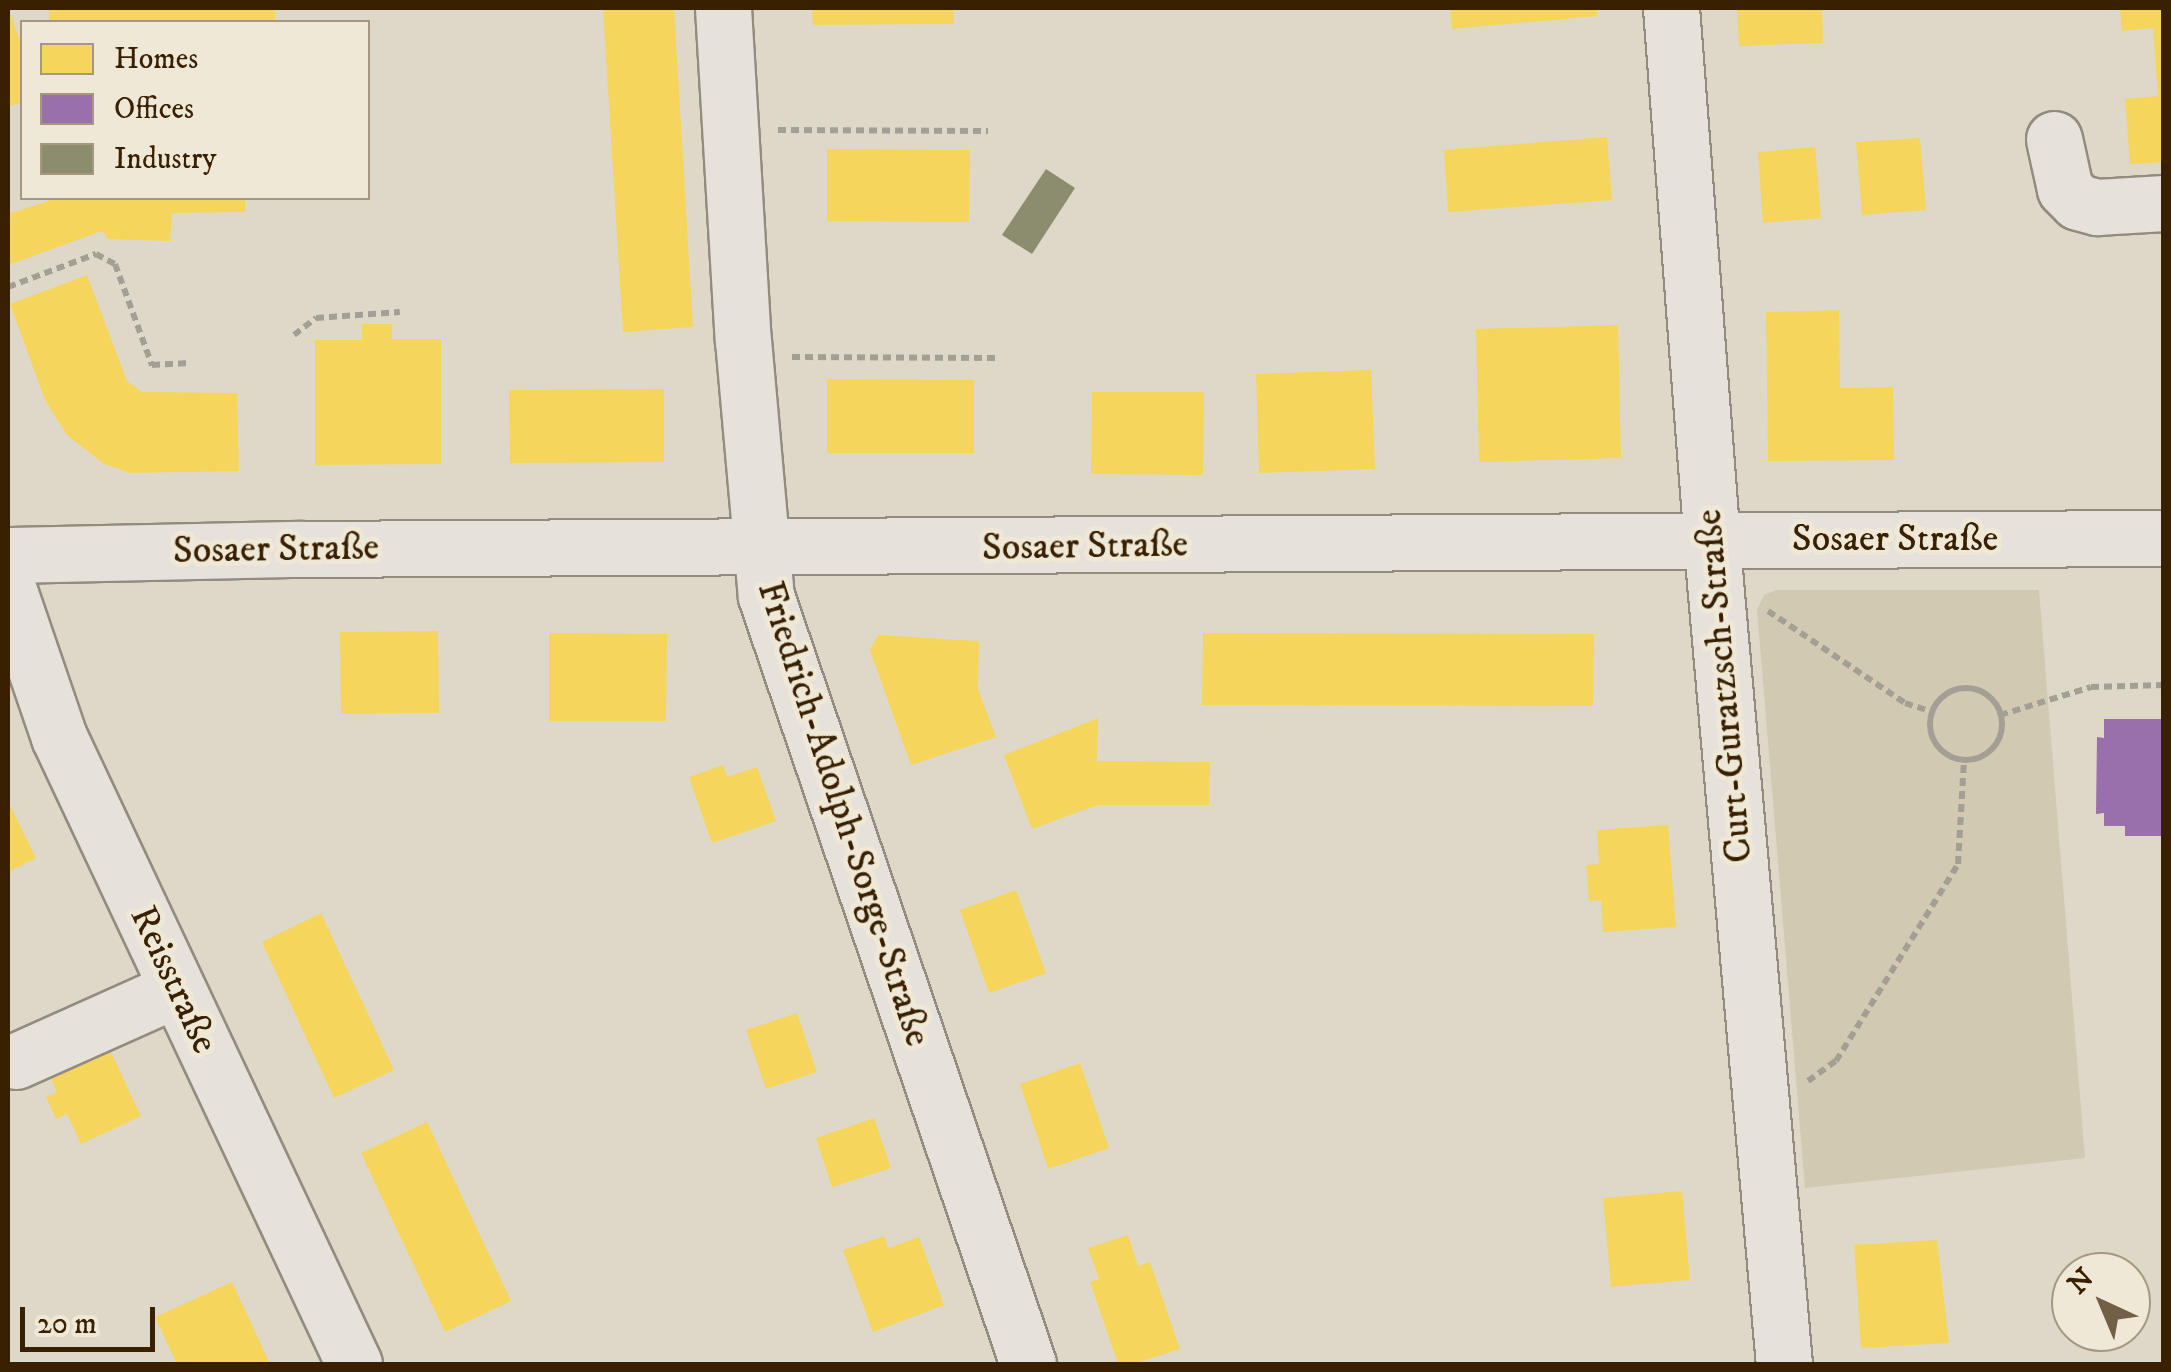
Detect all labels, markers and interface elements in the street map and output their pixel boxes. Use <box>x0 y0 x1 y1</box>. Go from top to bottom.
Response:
legend <box>20 20 370 200</box>
text: Homes <box>114 41 198 78</box>
text: Offices <box>114 91 194 128</box>
text: Industry <box>114 141 216 178</box>
street label: Curt-Guratzsch-Straße <box>1687 507 1763 865</box>
street label: Sosaer Straße <box>1792 517 1998 563</box>
street label: Sosaer Straße <box>981 522 1189 572</box>
street label: Sosaer Straße <box>172 525 380 575</box>
street label: Friedrich-Adolph-Sorge-Straße <box>746 576 940 1052</box>
street label: Reisstraße <box>119 899 227 1061</box>
north arrow <box>2051 1252 2151 1352</box>
text: N <box>2061 1261 2102 1302</box>
scale bar <box>25 1287 160 1349</box>
text: 20 m <box>37 1306 97 1343</box>

